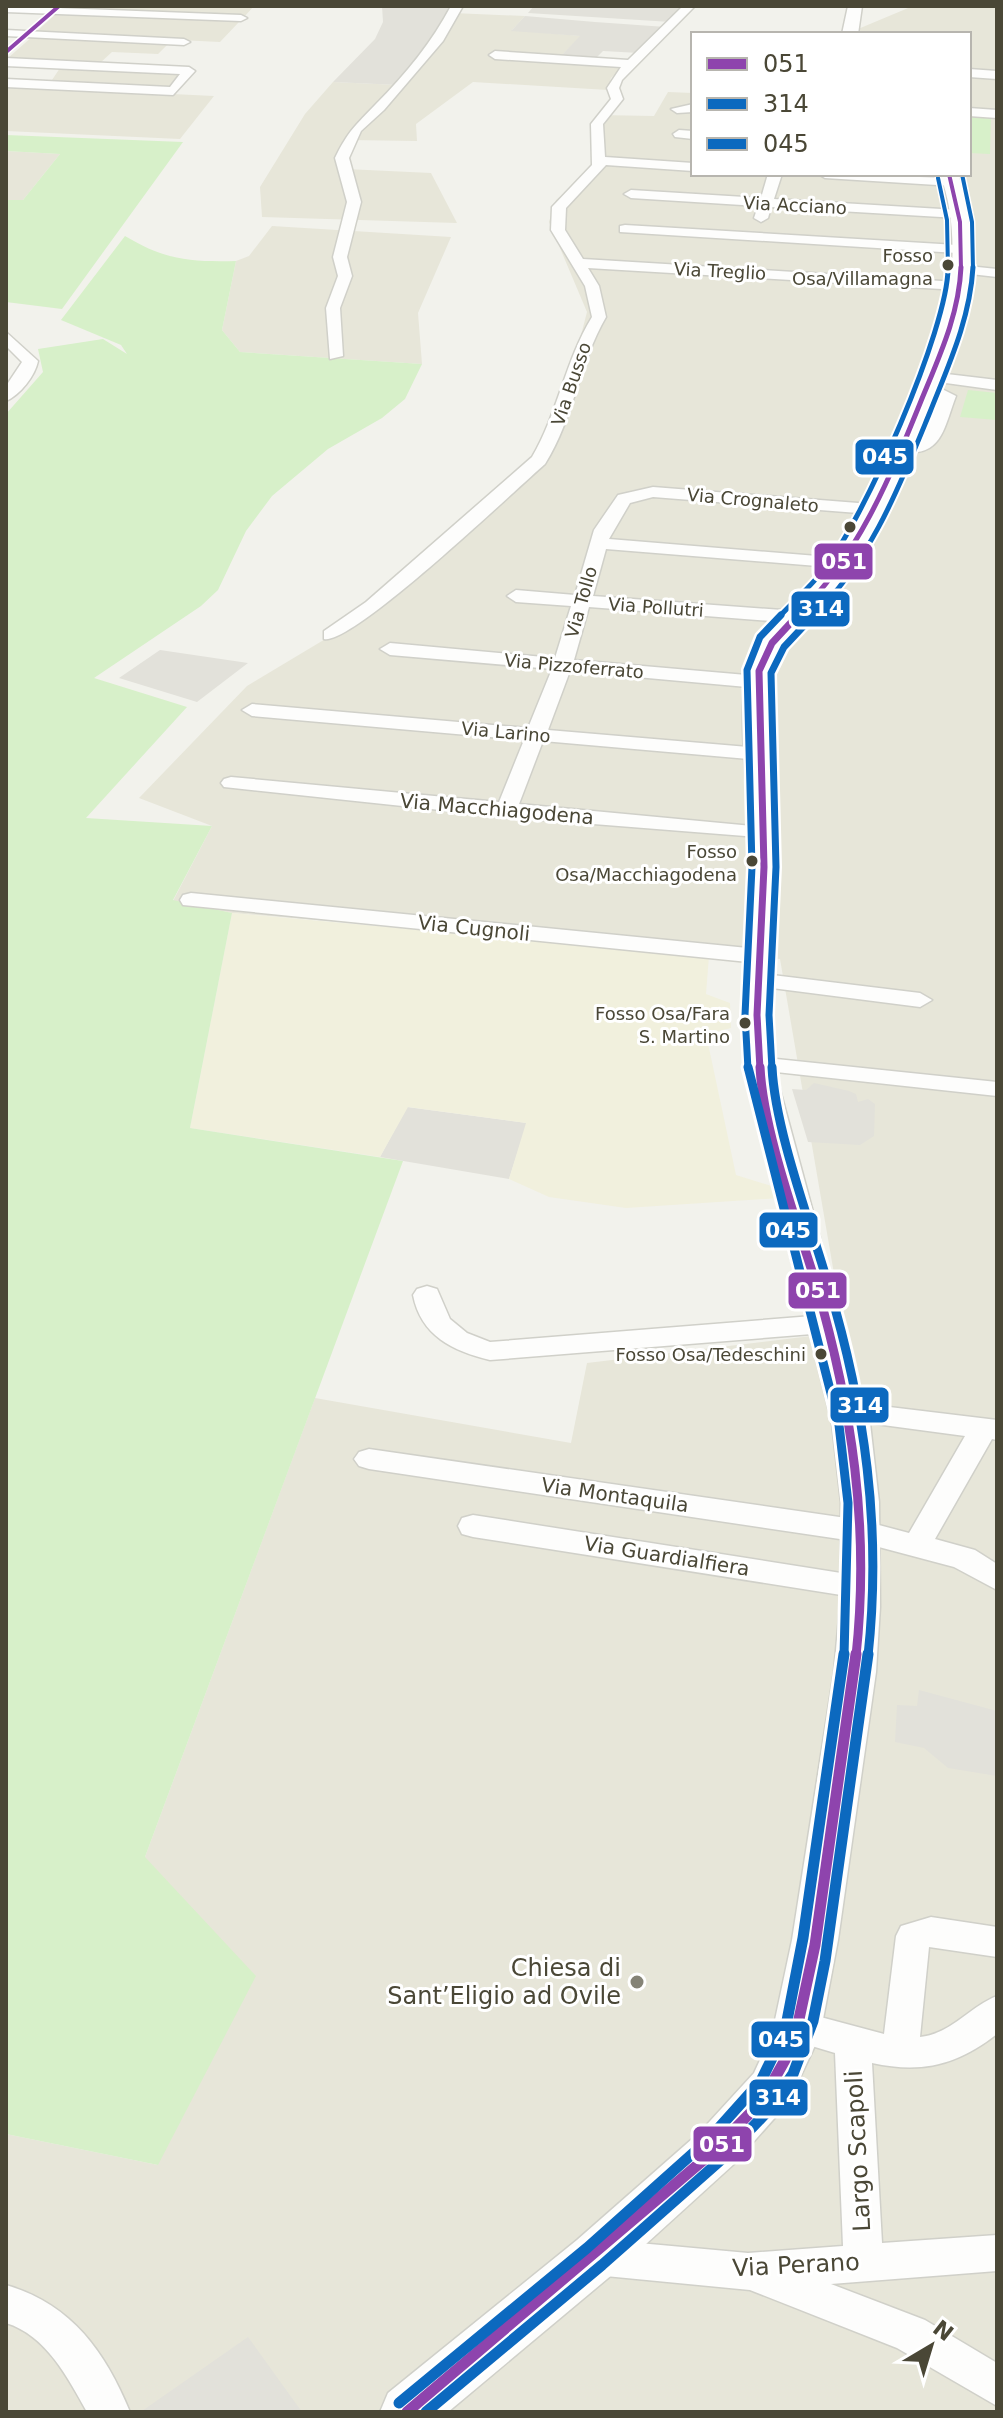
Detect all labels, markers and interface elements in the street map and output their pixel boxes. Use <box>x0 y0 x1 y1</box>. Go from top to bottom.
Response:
legend <box>691 32 971 176</box>
text: 051 <box>763 50 809 78</box>
text: 314 <box>763 90 809 118</box>
text: 045 <box>763 130 809 158</box>
street label: Via Acciano <box>743 192 847 218</box>
place label: Fosso Osa/Villamagna <box>792 245 933 289</box>
marker: Fosso Osa/Villamagna <box>940 257 956 273</box>
street label: Via Treglio <box>673 258 767 284</box>
street label: Via Busso <box>547 339 595 429</box>
line badge: 045 <box>854 438 915 476</box>
text: 045 <box>862 444 908 469</box>
street label: Via Crognaleto <box>686 484 820 516</box>
unlabelled marker <box>842 519 858 535</box>
line badge: 051 <box>813 542 874 581</box>
text: 051 <box>821 549 867 574</box>
street label: Via Tollo <box>561 564 601 640</box>
line badge: 314 <box>790 590 851 628</box>
street label: Via Pollutri <box>608 593 704 621</box>
text: 314 <box>798 596 844 621</box>
street label: Via Pizzoferrato <box>503 649 645 683</box>
street label: Via Larino <box>460 718 552 746</box>
street label: Via Macchiagodena <box>399 789 595 829</box>
place label: Fosso Osa/Macchiagodena <box>555 841 737 885</box>
marker: Fosso Osa/Macchiagodena <box>744 853 760 869</box>
street label: Via Cugnoli <box>417 910 531 946</box>
place label: Fosso Osa/Fara S. Martino <box>595 1003 730 1047</box>
marker: Fosso Osa/Fara S. Martino <box>737 1015 753 1031</box>
line badge: 045 <box>758 1211 819 1249</box>
text: 045 <box>765 1218 811 1243</box>
line badge: 051 <box>787 1271 848 1310</box>
text: 051 <box>795 1278 841 1303</box>
place label: Fosso Osa/Tedeschini <box>616 1344 806 1365</box>
marker: Fosso Osa/Tedeschini <box>813 1346 829 1362</box>
line badge: 314 <box>829 1386 890 1424</box>
text: 314 <box>837 1393 883 1418</box>
street label: Via Montaquila <box>540 1473 690 1517</box>
street label: Via Guardialfiera <box>583 1531 751 1581</box>
place label: Chiesa di Sant’Eligio ad Ovile <box>387 1954 621 2010</box>
marker: Chiesa di Sant’Eligio ad Ovile <box>628 1973 646 1991</box>
line badge: 045 <box>750 2020 811 2059</box>
text: 045 <box>758 2027 804 2052</box>
street label: Largo Scapoli <box>840 2070 876 2232</box>
line badge: 314 <box>748 2078 809 2117</box>
text: 314 <box>755 2085 801 2110</box>
line badge: 051 <box>692 2125 753 2163</box>
text: 051 <box>699 2132 745 2157</box>
street label: Via Perano <box>731 2248 861 2282</box>
north arrow <box>891 2306 971 2386</box>
text: N <box>928 2315 958 2346</box>

